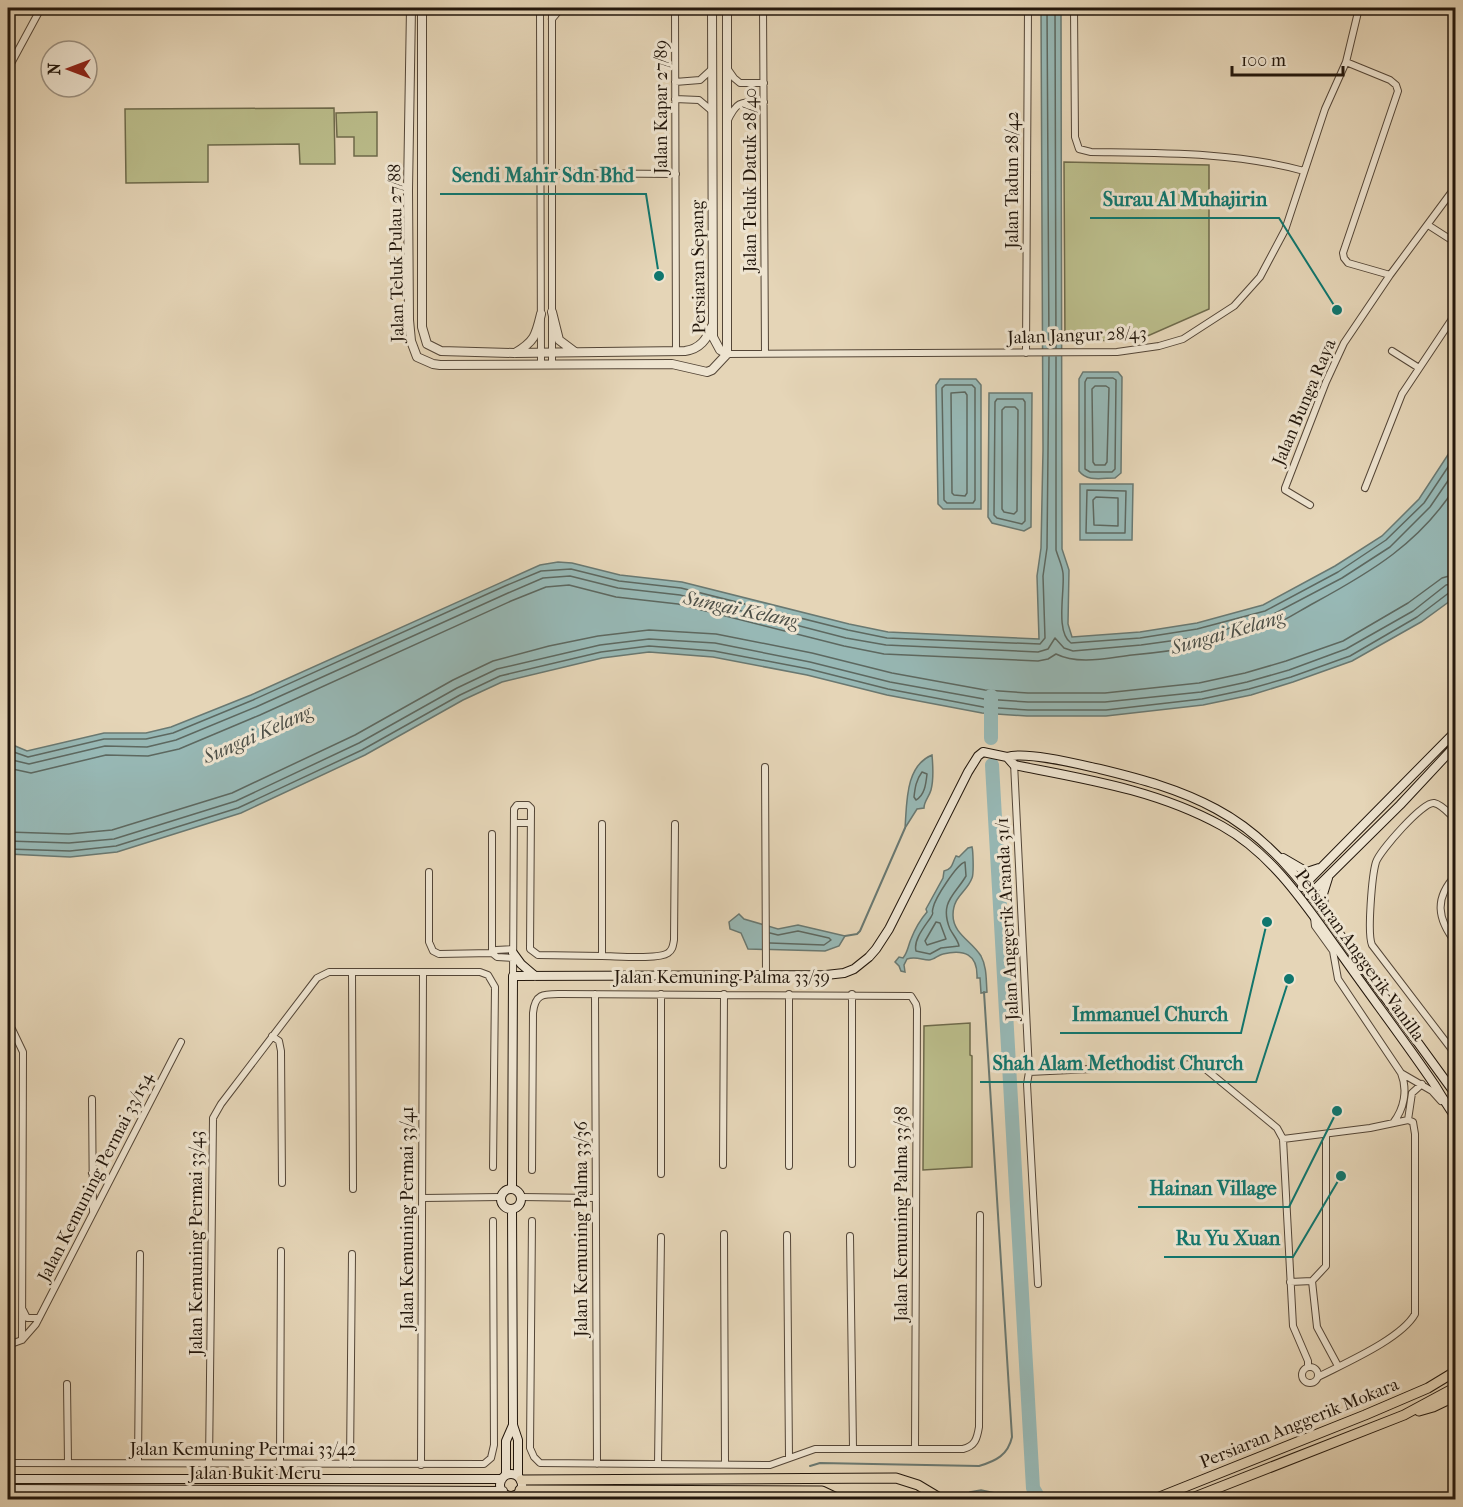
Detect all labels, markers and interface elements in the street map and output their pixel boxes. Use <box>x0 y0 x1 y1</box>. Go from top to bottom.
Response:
north arrow <box>39 39 99 99</box>
scale bar <box>1232 39 1343 77</box>
street label: Jalan Kapar 27/89 <box>651 40 672 176</box>
text: 100 m <box>1241 50 1286 71</box>
text: N <box>45 62 64 75</box>
street label: Jalan Teluk Datuk 28/40 <box>740 88 761 274</box>
street label: Jalan Tadun 28/42 <box>1002 111 1023 251</box>
callout: Sendi Mahir Sdn Bhd <box>440 156 646 194</box>
street label: Jalan Teluk Pulau 27/88 <box>384 164 409 344</box>
text: Sendi Mahir Sdn Bhd <box>452 164 635 187</box>
callout: Surau Al Muhajirin <box>1090 180 1279 218</box>
text: Surau Al Muhajirin <box>1103 188 1268 211</box>
street label: Persiaran Sepang <box>687 199 710 334</box>
street label: Jalan Jangur 28/43 <box>1005 323 1147 348</box>
street label: Jalan Bunga Raya <box>1268 335 1341 471</box>
water label: Sungai Kelang <box>680 586 802 633</box>
water label: Sungai Kelang <box>1167 605 1288 660</box>
water label: Sungai Kelang <box>198 700 316 769</box>
street label: Jalan Anggerik Aranda 31/1 <box>992 817 1023 1023</box>
street label: Persiaran Anggerik Vanilla <box>1290 865 1429 1046</box>
street label: Jalan Kemuning Palma 33/39 <box>612 967 830 988</box>
callout: Immanuel Church <box>1060 995 1241 1033</box>
text: Immanuel Church <box>1072 1003 1229 1026</box>
callout: Shah Alam Methodist Church <box>980 1044 1256 1082</box>
text: Shah Alam Methodist Church <box>992 1052 1244 1075</box>
street label: Jalan Kemuning Permai 33/154 <box>33 1069 158 1287</box>
street label: Jalan Kemuning Permai 33/41 <box>397 1106 418 1332</box>
street label: Jalan Kemuning Palma 33/38 <box>891 1106 912 1324</box>
street label: Jalan Kemuning Palma 33/36 <box>571 1121 592 1339</box>
street label: Jalan Kemuning Permai 33/43 <box>186 1131 207 1357</box>
callout: Hainan Village <box>1138 1169 1289 1207</box>
text: Hainan Village <box>1149 1177 1277 1200</box>
callout: Ru Yu Xuan <box>1164 1219 1293 1257</box>
text: Ru Yu Xuan <box>1176 1227 1281 1250</box>
street label: Persiaran Anggerik Mokara <box>1197 1374 1402 1473</box>
street label: Jalan Kemuning Permai 33/42 <box>128 1439 356 1460</box>
street label: Jalan Bukit Meru <box>187 1463 321 1484</box>

